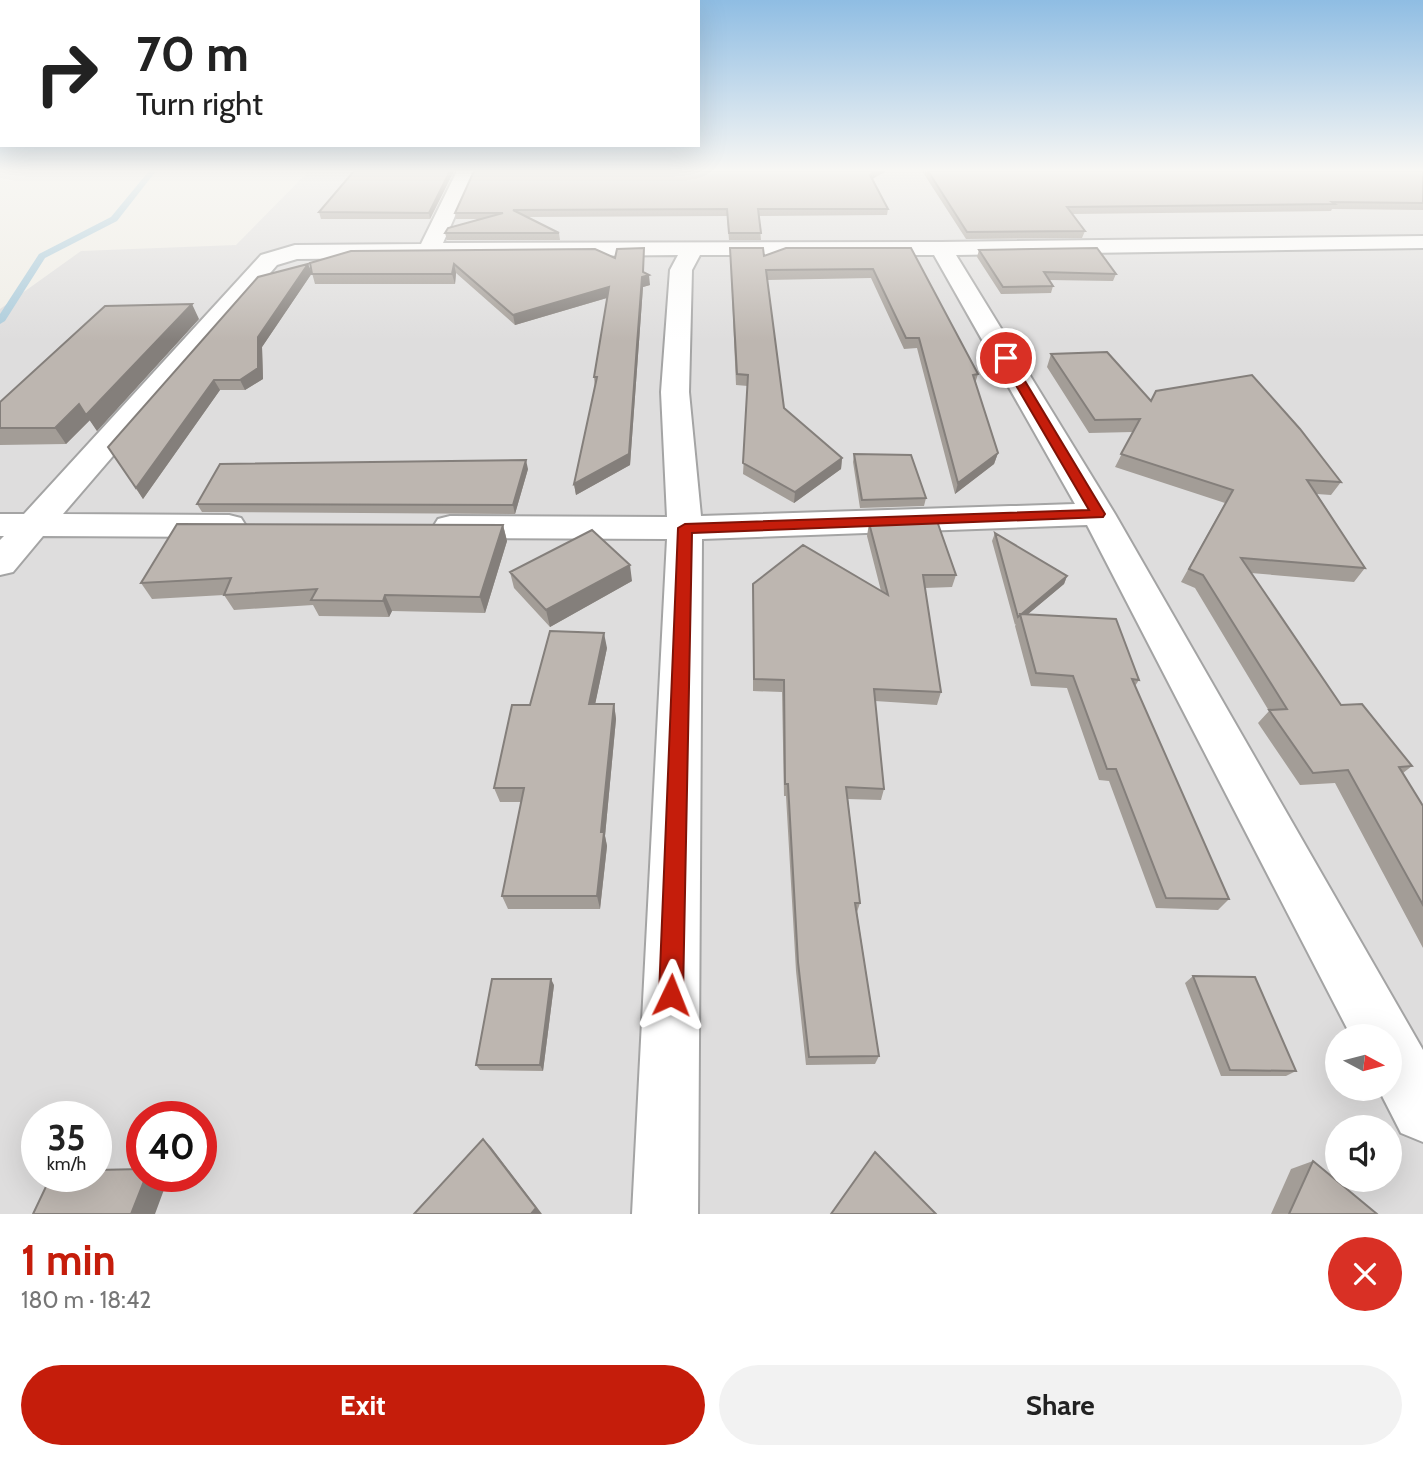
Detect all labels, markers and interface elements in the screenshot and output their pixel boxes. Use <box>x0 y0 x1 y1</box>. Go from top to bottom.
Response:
text: 70 m <box>136 24 249 83</box>
icon: right <box>21 28 112 119</box>
text: Turn right <box>136 84 263 123</box>
pin <box>976 328 1036 388</box>
icon: arrive <box>987 339 1025 377</box>
position arrow <box>634 958 708 1032</box>
north arrow <box>1325 1024 1402 1101</box>
map controls <box>1325 1024 1402 1192</box>
speed limit sign: 40 <box>126 1101 217 1192</box>
button: sound <box>1325 1115 1402 1192</box>
text: 35 <box>48 1116 85 1159</box>
text: km/h <box>47 1153 86 1175</box>
text: 1 min <box>21 1234 116 1286</box>
button: close <box>1328 1237 1402 1311</box>
text: 180 m · 18:42 <box>21 1286 151 1314</box>
button: Exit <box>21 1365 705 1445</box>
button: Share <box>719 1365 1402 1445</box>

